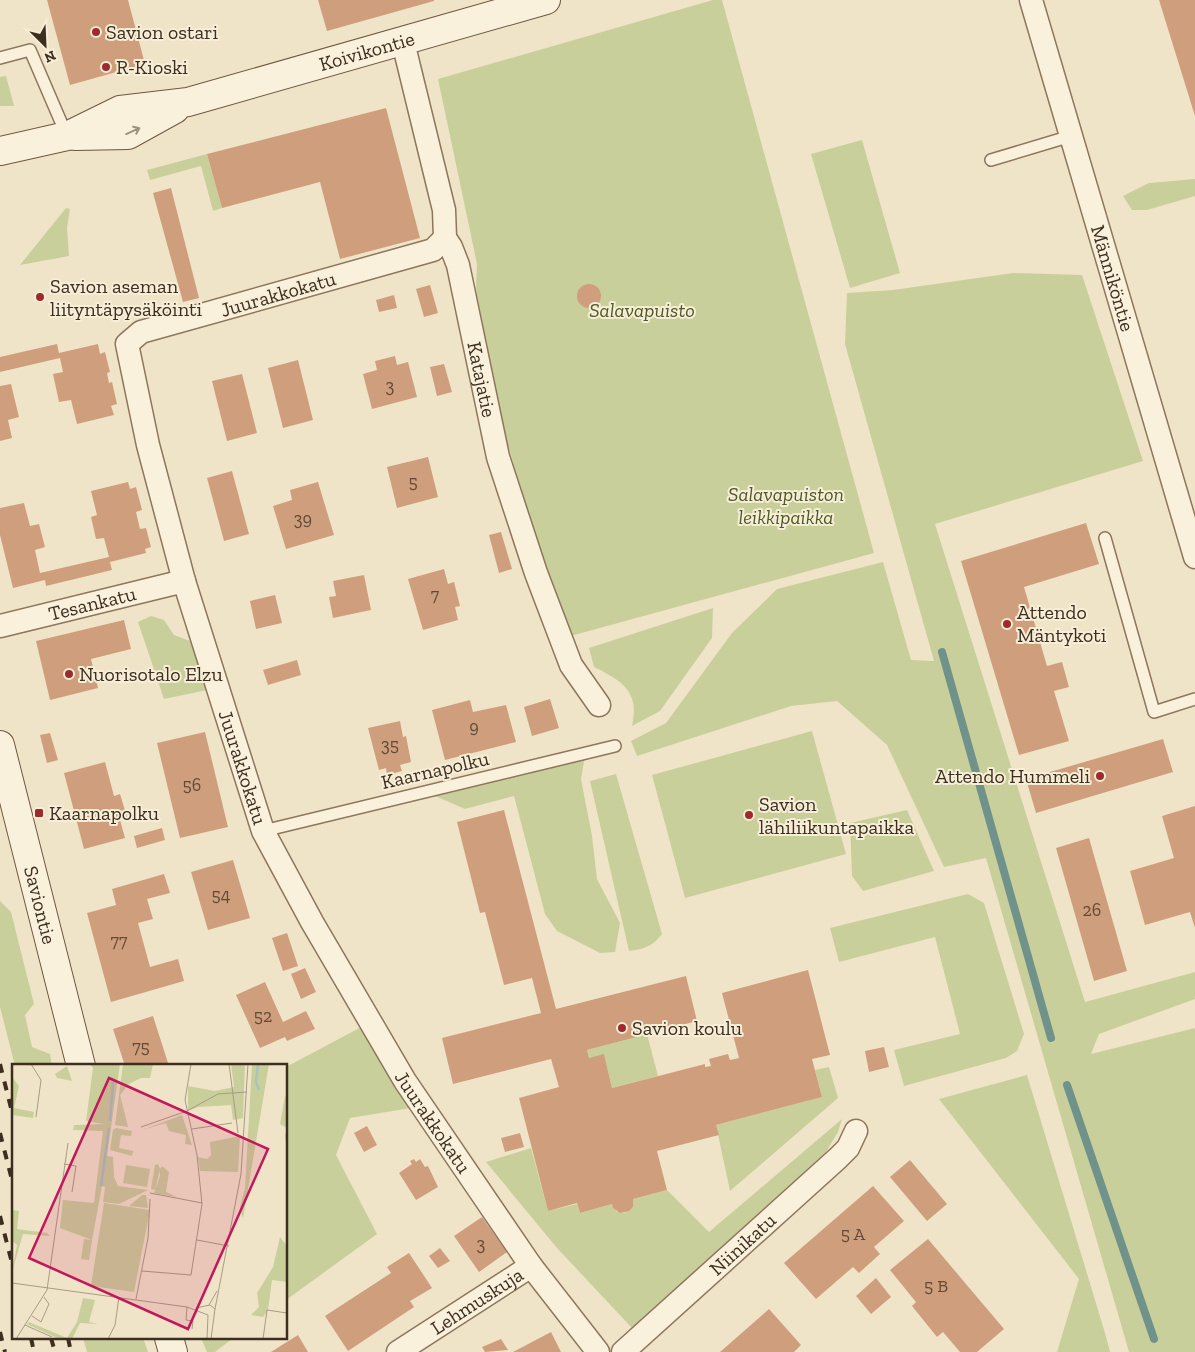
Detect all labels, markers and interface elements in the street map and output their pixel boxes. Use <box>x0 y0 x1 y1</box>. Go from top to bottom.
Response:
north arrow <box>20 20 70 70</box>
place label: Savion ostari <box>106 20 218 44</box>
marker: Savion ostari <box>90 26 102 38</box>
street label: Koivikontie <box>316 26 417 76</box>
text: N <box>41 46 58 66</box>
place label: R-Kioski <box>116 55 188 79</box>
marker: R-Kioski <box>100 61 112 73</box>
one-way arrow <box>125 126 140 136</box>
street label: Männiköntie <box>1086 222 1140 334</box>
street label: Juurakkokatu <box>218 266 338 322</box>
place label: Savion aseman liityntäpysäköinti <box>50 274 203 321</box>
marker: Savion aseman liityntäpysäköinti <box>34 291 46 303</box>
park label: Salavapuisto <box>589 298 695 322</box>
street label: Katajatie <box>462 339 501 419</box>
house number: 3 <box>386 375 395 397</box>
house number: 5 <box>408 471 418 493</box>
park label: Salavapuiston leikkipaikka <box>728 482 844 529</box>
house number: 39 <box>294 508 312 530</box>
street label: Tesankatu <box>46 581 138 626</box>
house number: 7 <box>431 584 440 606</box>
place label: Attendo Mäntykoti <box>1017 600 1107 647</box>
marker: Attendo Mäntykoti <box>1001 618 1013 630</box>
place label: Nuorisotalo Elzu <box>79 662 223 686</box>
marker: Nuorisotalo Elzu <box>63 668 75 680</box>
street label: Juurakkokatu <box>214 707 272 828</box>
house number: 9 <box>469 716 479 738</box>
house number: 35 <box>381 734 399 756</box>
street label: Kaarnapolku <box>379 746 491 794</box>
place label: Attendo Hummeli <box>935 764 1090 788</box>
marker: Attendo Hummeli <box>1094 770 1106 782</box>
house number: 56 <box>183 774 201 796</box>
place label: Savion lähiliikuntapaikka <box>759 792 915 839</box>
place label: Kaarnapolku <box>49 801 159 825</box>
marker: Kaarnapolku <box>33 807 45 819</box>
marker: Savion lähiliikuntapaikka <box>743 809 755 821</box>
street label: Saviontie <box>19 863 62 947</box>
house number: 54 <box>212 884 231 906</box>
house number: 26 <box>1083 899 1101 921</box>
house number: 77 <box>111 930 128 952</box>
house number: 52 <box>254 1005 272 1027</box>
place label: Savion koulu <box>632 1016 742 1040</box>
marker: Savion koulu <box>616 1022 628 1034</box>
house number: 75 <box>132 1036 150 1058</box>
inset map <box>12 1064 288 1340</box>
street label: Juurakkokatu <box>390 1067 476 1178</box>
street label: Niinikatu <box>704 1208 781 1280</box>
house number: 5 A <box>841 1223 866 1245</box>
house number: 3 <box>477 1233 486 1255</box>
street label: Lehmuskuja <box>426 1262 528 1340</box>
house number: 5 B <box>924 1275 948 1297</box>

